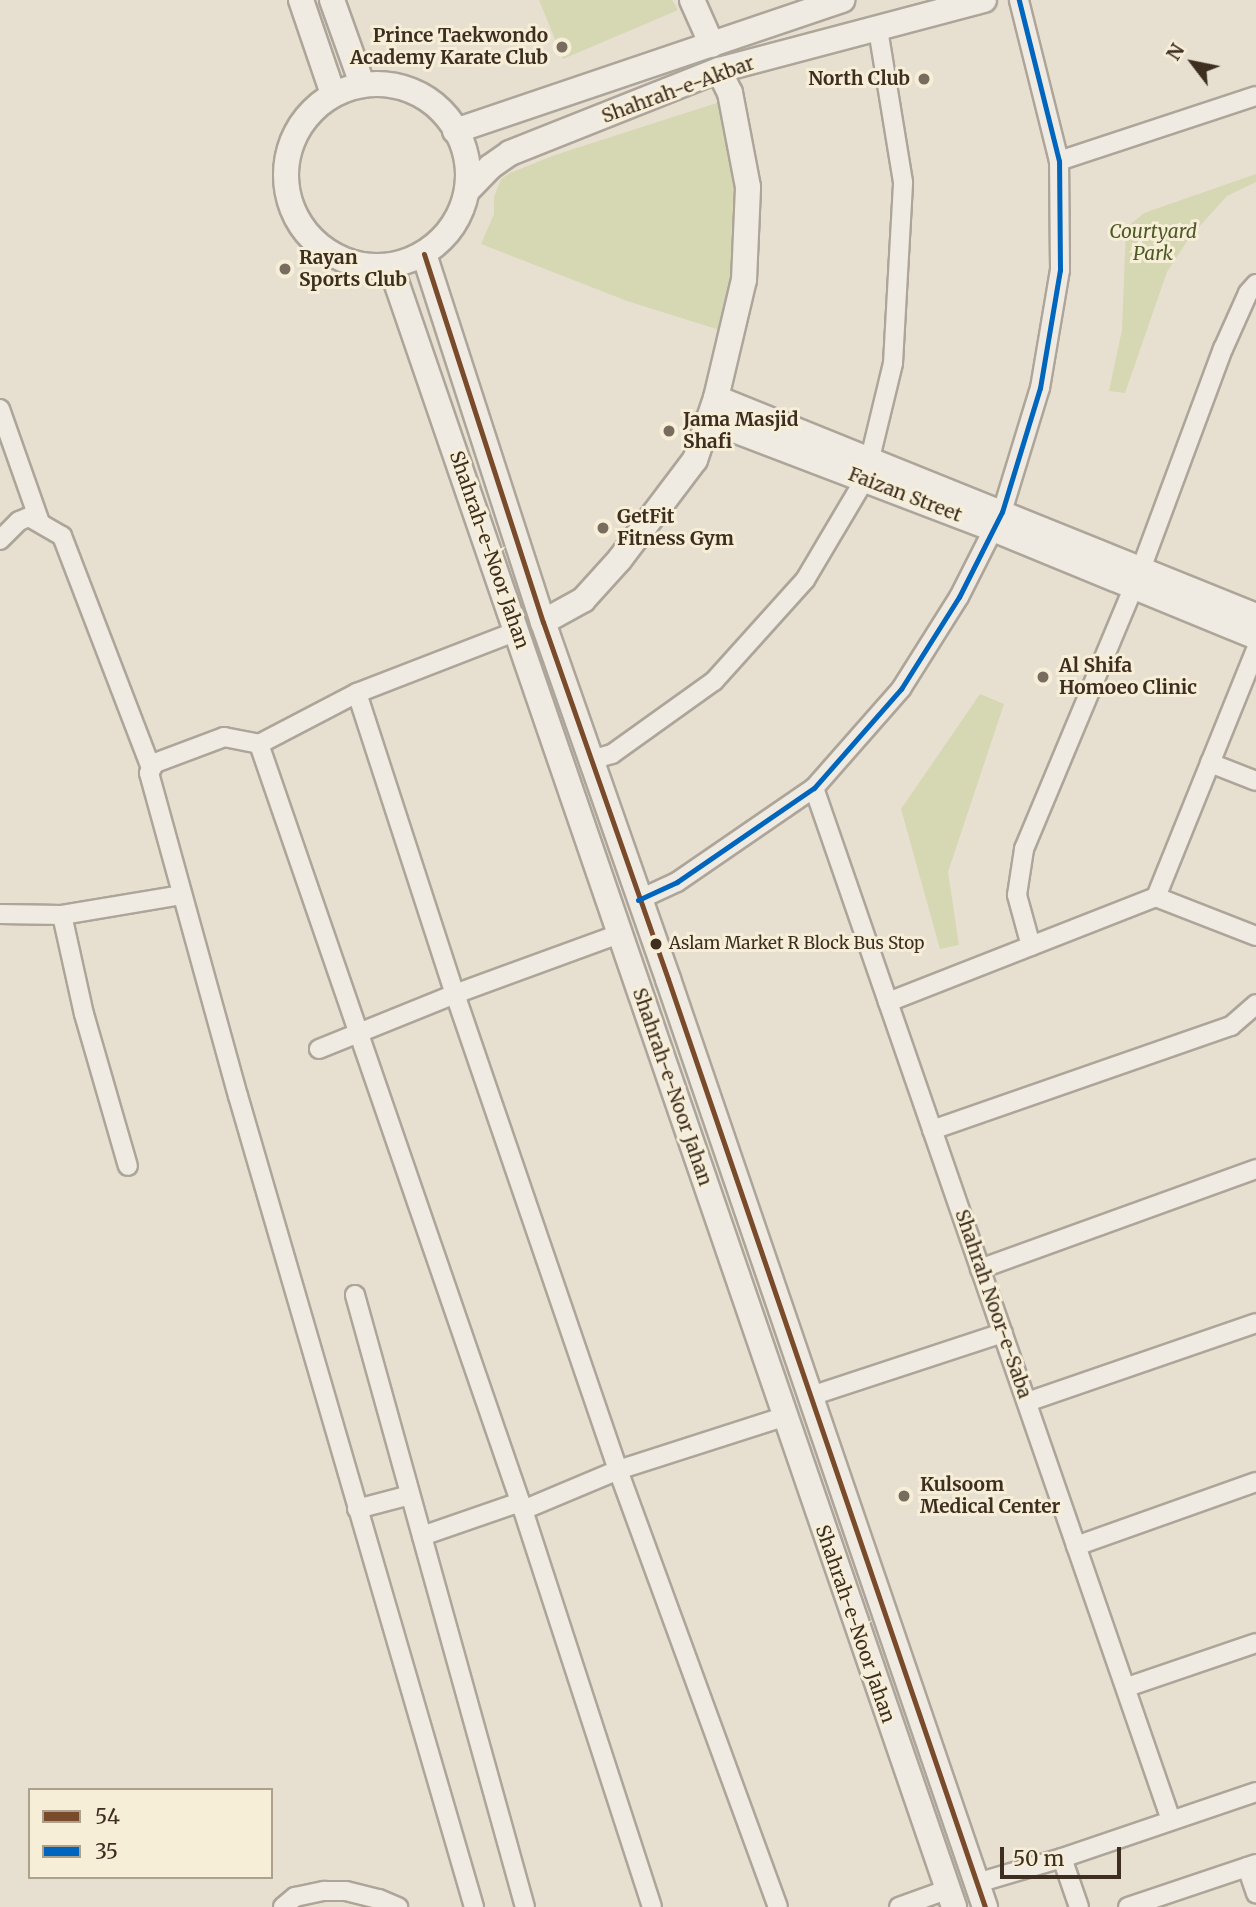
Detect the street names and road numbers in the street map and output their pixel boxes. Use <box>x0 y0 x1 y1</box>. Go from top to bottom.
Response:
street label: Shahrah-e-Akbar <box>599 52 757 128</box>
street label: Shahrah-e-Noor Jahan <box>444 448 534 652</box>
street label: Faizan Street <box>845 463 965 527</box>
street label: Shahrah-e-Noor Jahan <box>627 985 717 1189</box>
street label: Shahrah Noor-e-Saba <box>950 1207 1036 1401</box>
street label: Shahrah-e-Noor Jahan <box>810 1522 900 1726</box>

